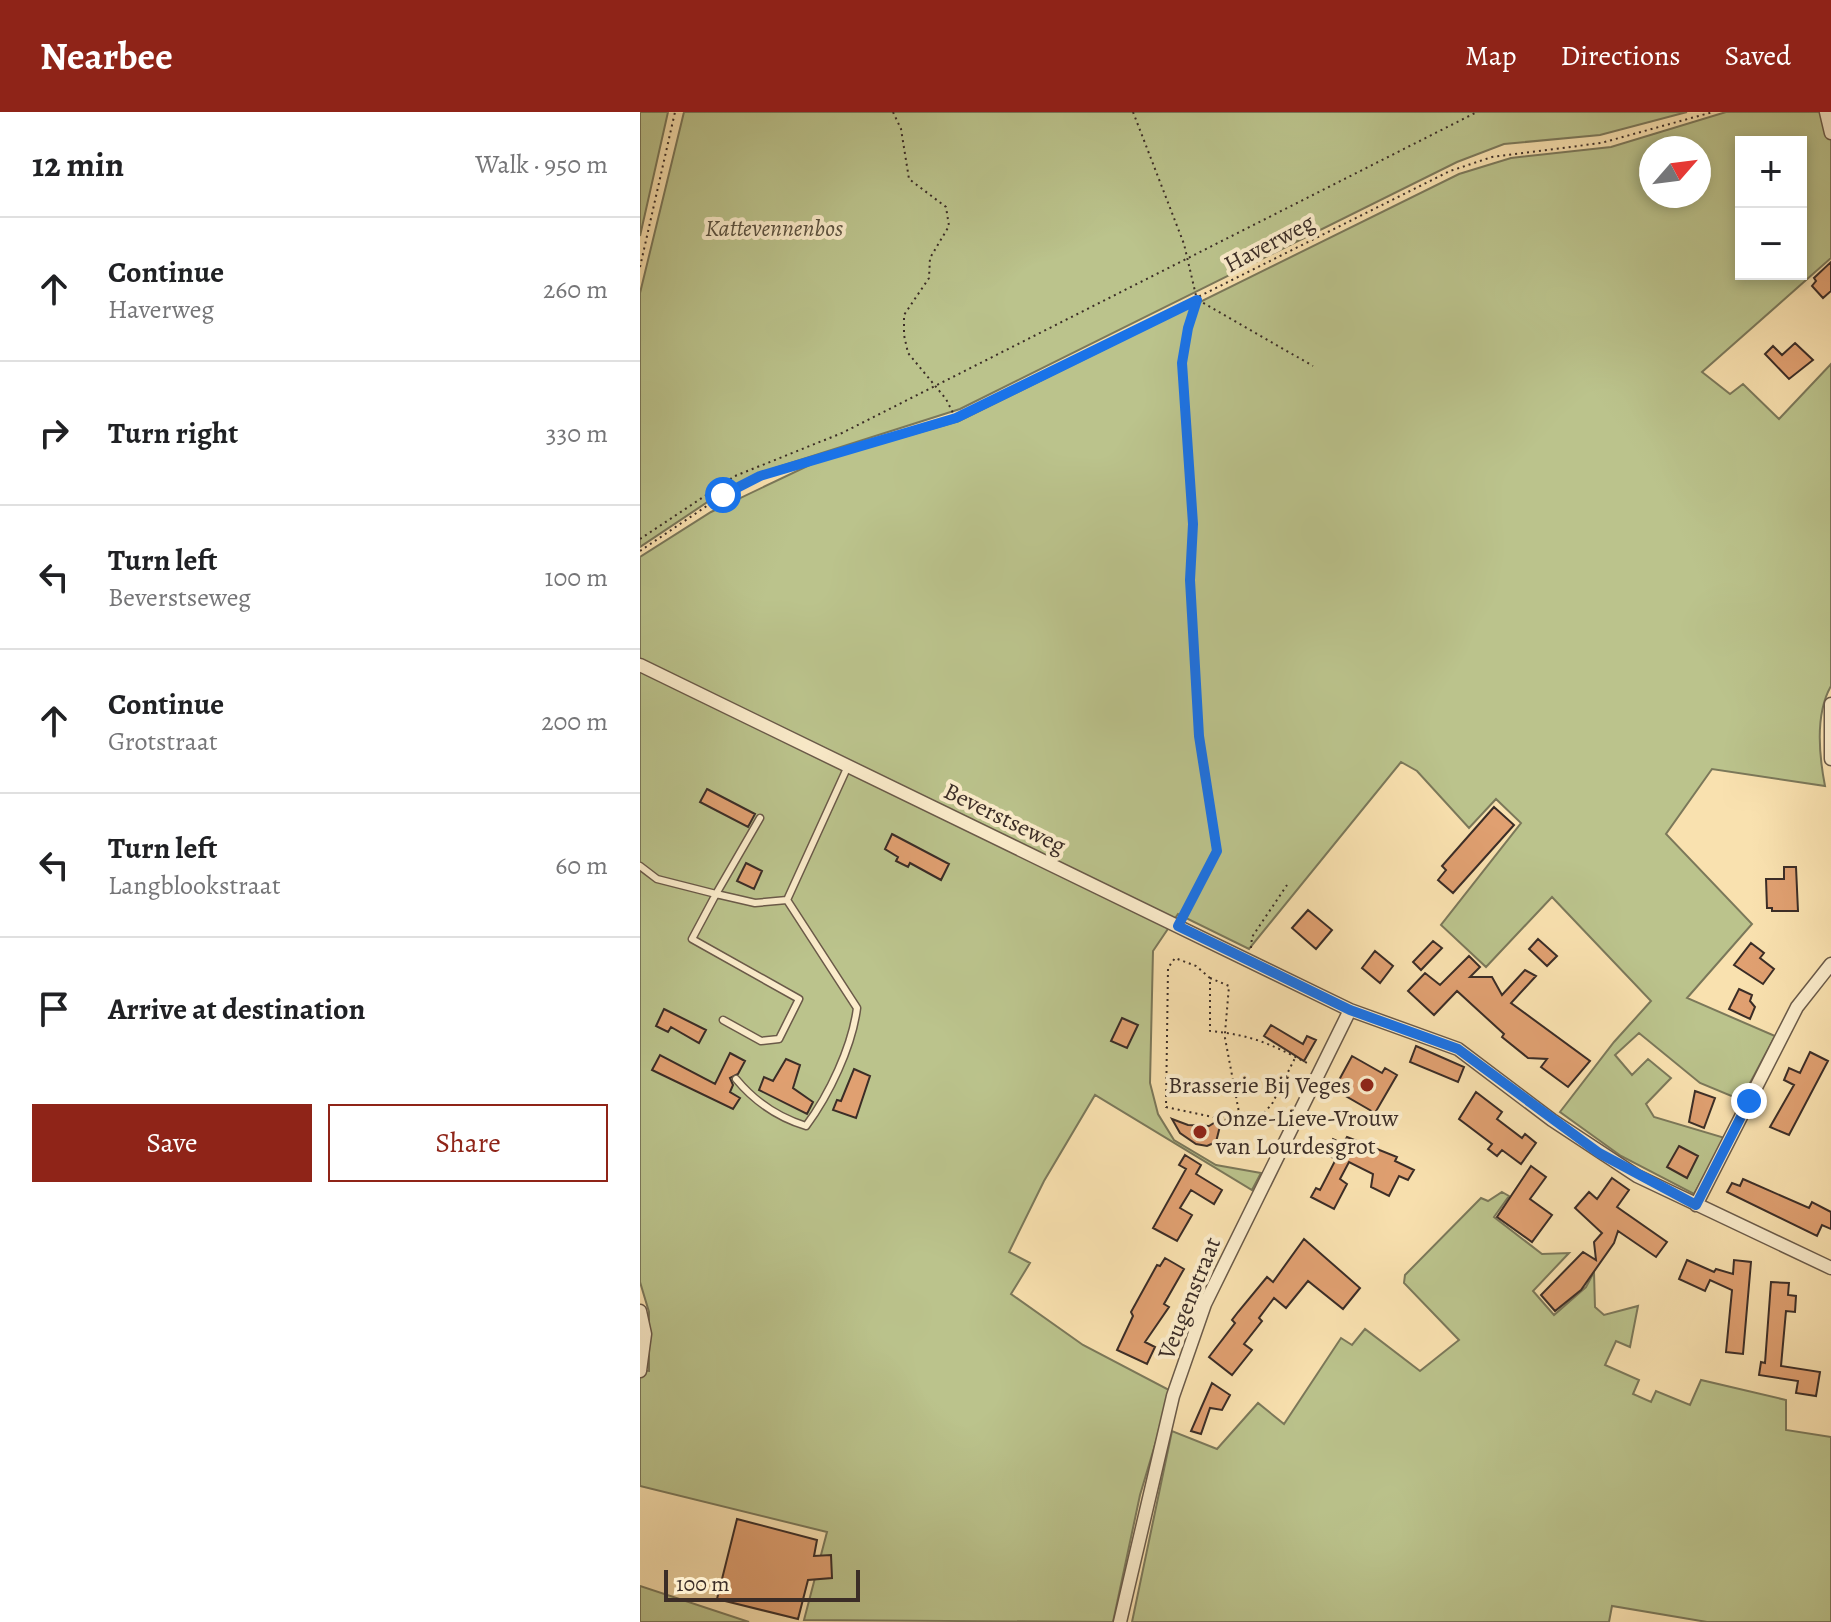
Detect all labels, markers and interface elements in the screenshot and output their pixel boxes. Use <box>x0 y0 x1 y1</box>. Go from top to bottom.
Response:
text: Nearbee <box>40 30 173 82</box>
text: Map <box>1465 37 1516 75</box>
text: Directions <box>1560 37 1681 75</box>
text: Saved <box>1725 37 1791 75</box>
north arrow <box>1639 136 1711 208</box>
map controls <box>1735 136 1807 280</box>
button: + <box>1735 136 1807 208</box>
text: 12 min <box>32 141 124 188</box>
text: Walk · 950 m <box>475 147 608 182</box>
street label: Haverweg <box>1218 206 1320 280</box>
button: − <box>1735 208 1807 280</box>
park label: Kattevennenbos <box>705 212 843 244</box>
text: Continue <box>108 252 224 292</box>
icon: ahead <box>32 267 76 311</box>
text: 260 m <box>543 272 608 307</box>
text: Haverweg <box>108 292 214 327</box>
icon: right <box>32 411 76 455</box>
text: Turn right <box>108 413 238 453</box>
text: 330 m <box>546 416 608 451</box>
route start <box>705 477 741 513</box>
text: Turn left <box>108 540 217 580</box>
icon: left <box>32 555 76 599</box>
text: 100 m <box>545 560 608 595</box>
text: Beverstseweg <box>108 580 251 615</box>
text: Continue <box>108 684 224 724</box>
icon: ahead <box>32 699 76 743</box>
text: 200 m <box>541 704 608 739</box>
text: Grotstraat <box>108 724 218 759</box>
street label: Beverstseweg <box>939 775 1071 861</box>
text: Turn left <box>108 828 217 868</box>
icon: left <box>32 843 76 887</box>
text: 60 m <box>555 848 608 883</box>
text: Langblookstraat <box>108 868 280 903</box>
icon: arrive <box>32 987 76 1031</box>
text: Arrive at destination <box>108 989 365 1029</box>
place label: Brasserie Bij Veges <box>1168 1069 1351 1101</box>
marker: Brasserie Bij Veges <box>1358 1076 1376 1094</box>
route end <box>1731 1083 1767 1119</box>
place label: Onze-Lieve-Vrouw van Lourdesgrot <box>1215 1102 1398 1162</box>
button: Save <box>32 1104 312 1182</box>
button: Share <box>328 1104 608 1182</box>
marker: Onze-Lieve-Vrouw van Lourdesgrot <box>1191 1123 1209 1141</box>
street label: Veugenstraat <box>1150 1232 1228 1365</box>
scale bar <box>664 1566 860 1602</box>
text: 100 m <box>676 1569 730 1599</box>

